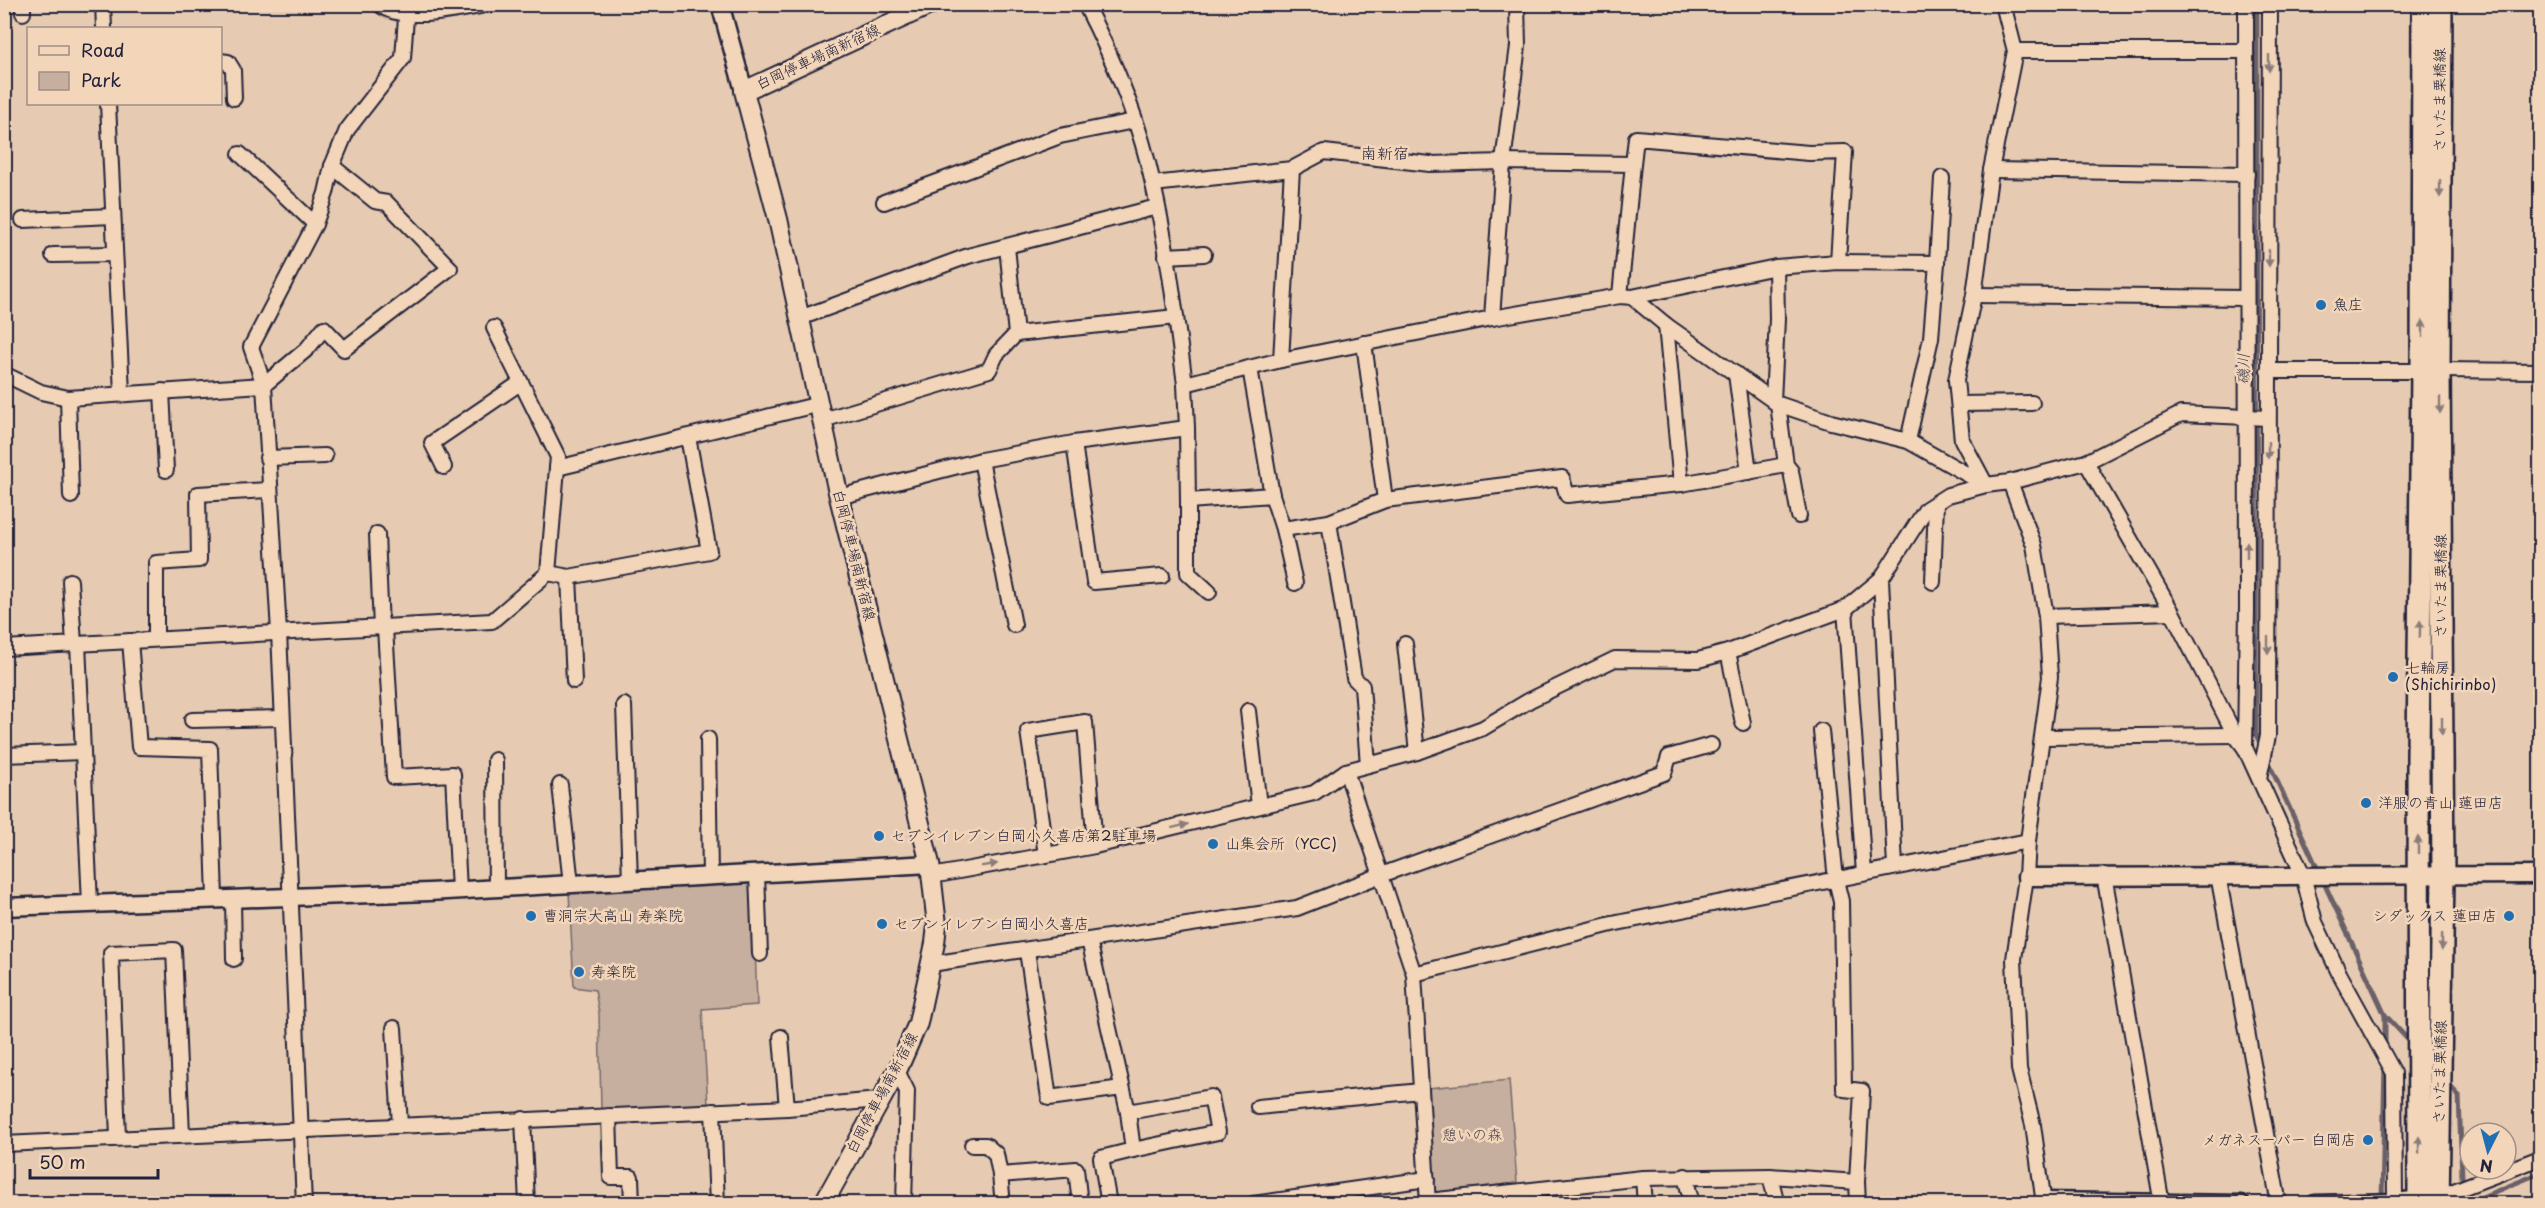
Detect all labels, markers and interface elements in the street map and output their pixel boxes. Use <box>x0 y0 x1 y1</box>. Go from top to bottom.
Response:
street label: 白岡停車場南新宿線 <box>751 17 883 95</box>
legend <box>27 27 222 105</box>
text: Road <box>81 36 125 63</box>
street label: さいたま栗橋線 <box>2427 48 2450 152</box>
one-way arrow <box>2264 53 2274 72</box>
text: Park <box>81 66 121 93</box>
district label: 南新宿 <box>1361 140 1409 164</box>
one-way arrow <box>2435 179 2445 198</box>
one-way arrow <box>2264 248 2274 267</box>
place label: 魚庄 <box>2333 292 2363 315</box>
marker: 魚庄 <box>2314 298 2328 312</box>
one-way arrow <box>2418 320 2427 339</box>
water label: 磯川 <box>2230 353 2254 385</box>
one-way arrow <box>2435 395 2444 414</box>
one-way arrow <box>2263 441 2273 460</box>
street label: 白岡停車場南新宿線 <box>828 486 883 623</box>
street label: さいたま栗橋線 <box>2428 534 2451 638</box>
one-way arrow <box>2242 541 2251 560</box>
one-way arrow <box>2415 620 2425 639</box>
one-way arrow <box>2263 636 2273 655</box>
place label: 七輪房 (Shichirinbo) <box>2405 655 2496 695</box>
marker: 七輪房 (Shichirinbo) <box>2386 670 2400 684</box>
one-way arrow <box>2437 716 2447 735</box>
place label: 洋服の青山 蓮田店 <box>2378 790 2503 813</box>
marker: 洋服の青山 蓮田店 <box>2359 796 2373 810</box>
one-way arrow <box>1171 820 1189 830</box>
place label: セブンイレブン白岡小久喜店第2駐車場 <box>891 823 1157 846</box>
marker: セブンイレブン白岡小久喜店第2駐車場 <box>872 829 886 843</box>
place label: 山集会所（YCC) <box>1225 831 1337 854</box>
one-way arrow <box>2413 836 2423 855</box>
marker: 山集会所（YCC) <box>1206 837 1220 851</box>
one-way arrow <box>980 860 999 869</box>
place label: 曹洞宗大高山 寿楽院 <box>543 903 683 926</box>
place label: シダックス 蓮田店 <box>2372 903 2497 926</box>
marker: 曹洞宗大高山 寿楽院 <box>524 909 538 923</box>
marker: シダックス 蓮田店 <box>2502 909 2516 923</box>
place label: セブンイレブン白岡小久喜店 <box>894 911 1089 934</box>
marker: セブンイレブン白岡小久喜店 <box>875 917 889 931</box>
one-way arrow <box>2437 932 2447 951</box>
place label: 寿楽院 <box>591 959 636 982</box>
marker: 寿楽院 <box>572 965 586 979</box>
street label: さいたま栗橋線 <box>2426 1020 2451 1124</box>
street label: 白岡停車場南新宿線 <box>839 1027 923 1157</box>
north arrow <box>2458 1121 2518 1181</box>
park label: 憩いの森 <box>1442 1122 1502 1145</box>
place label: メガネスーパー 白岡店 <box>2202 1127 2356 1150</box>
marker: メガネスーパー 白岡店 <box>2361 1133 2375 1147</box>
one-way arrow <box>2414 1136 2424 1155</box>
scale bar <box>30 1142 158 1180</box>
text: 50 m <box>39 1148 86 1175</box>
text: N <box>2479 1154 2494 1180</box>

